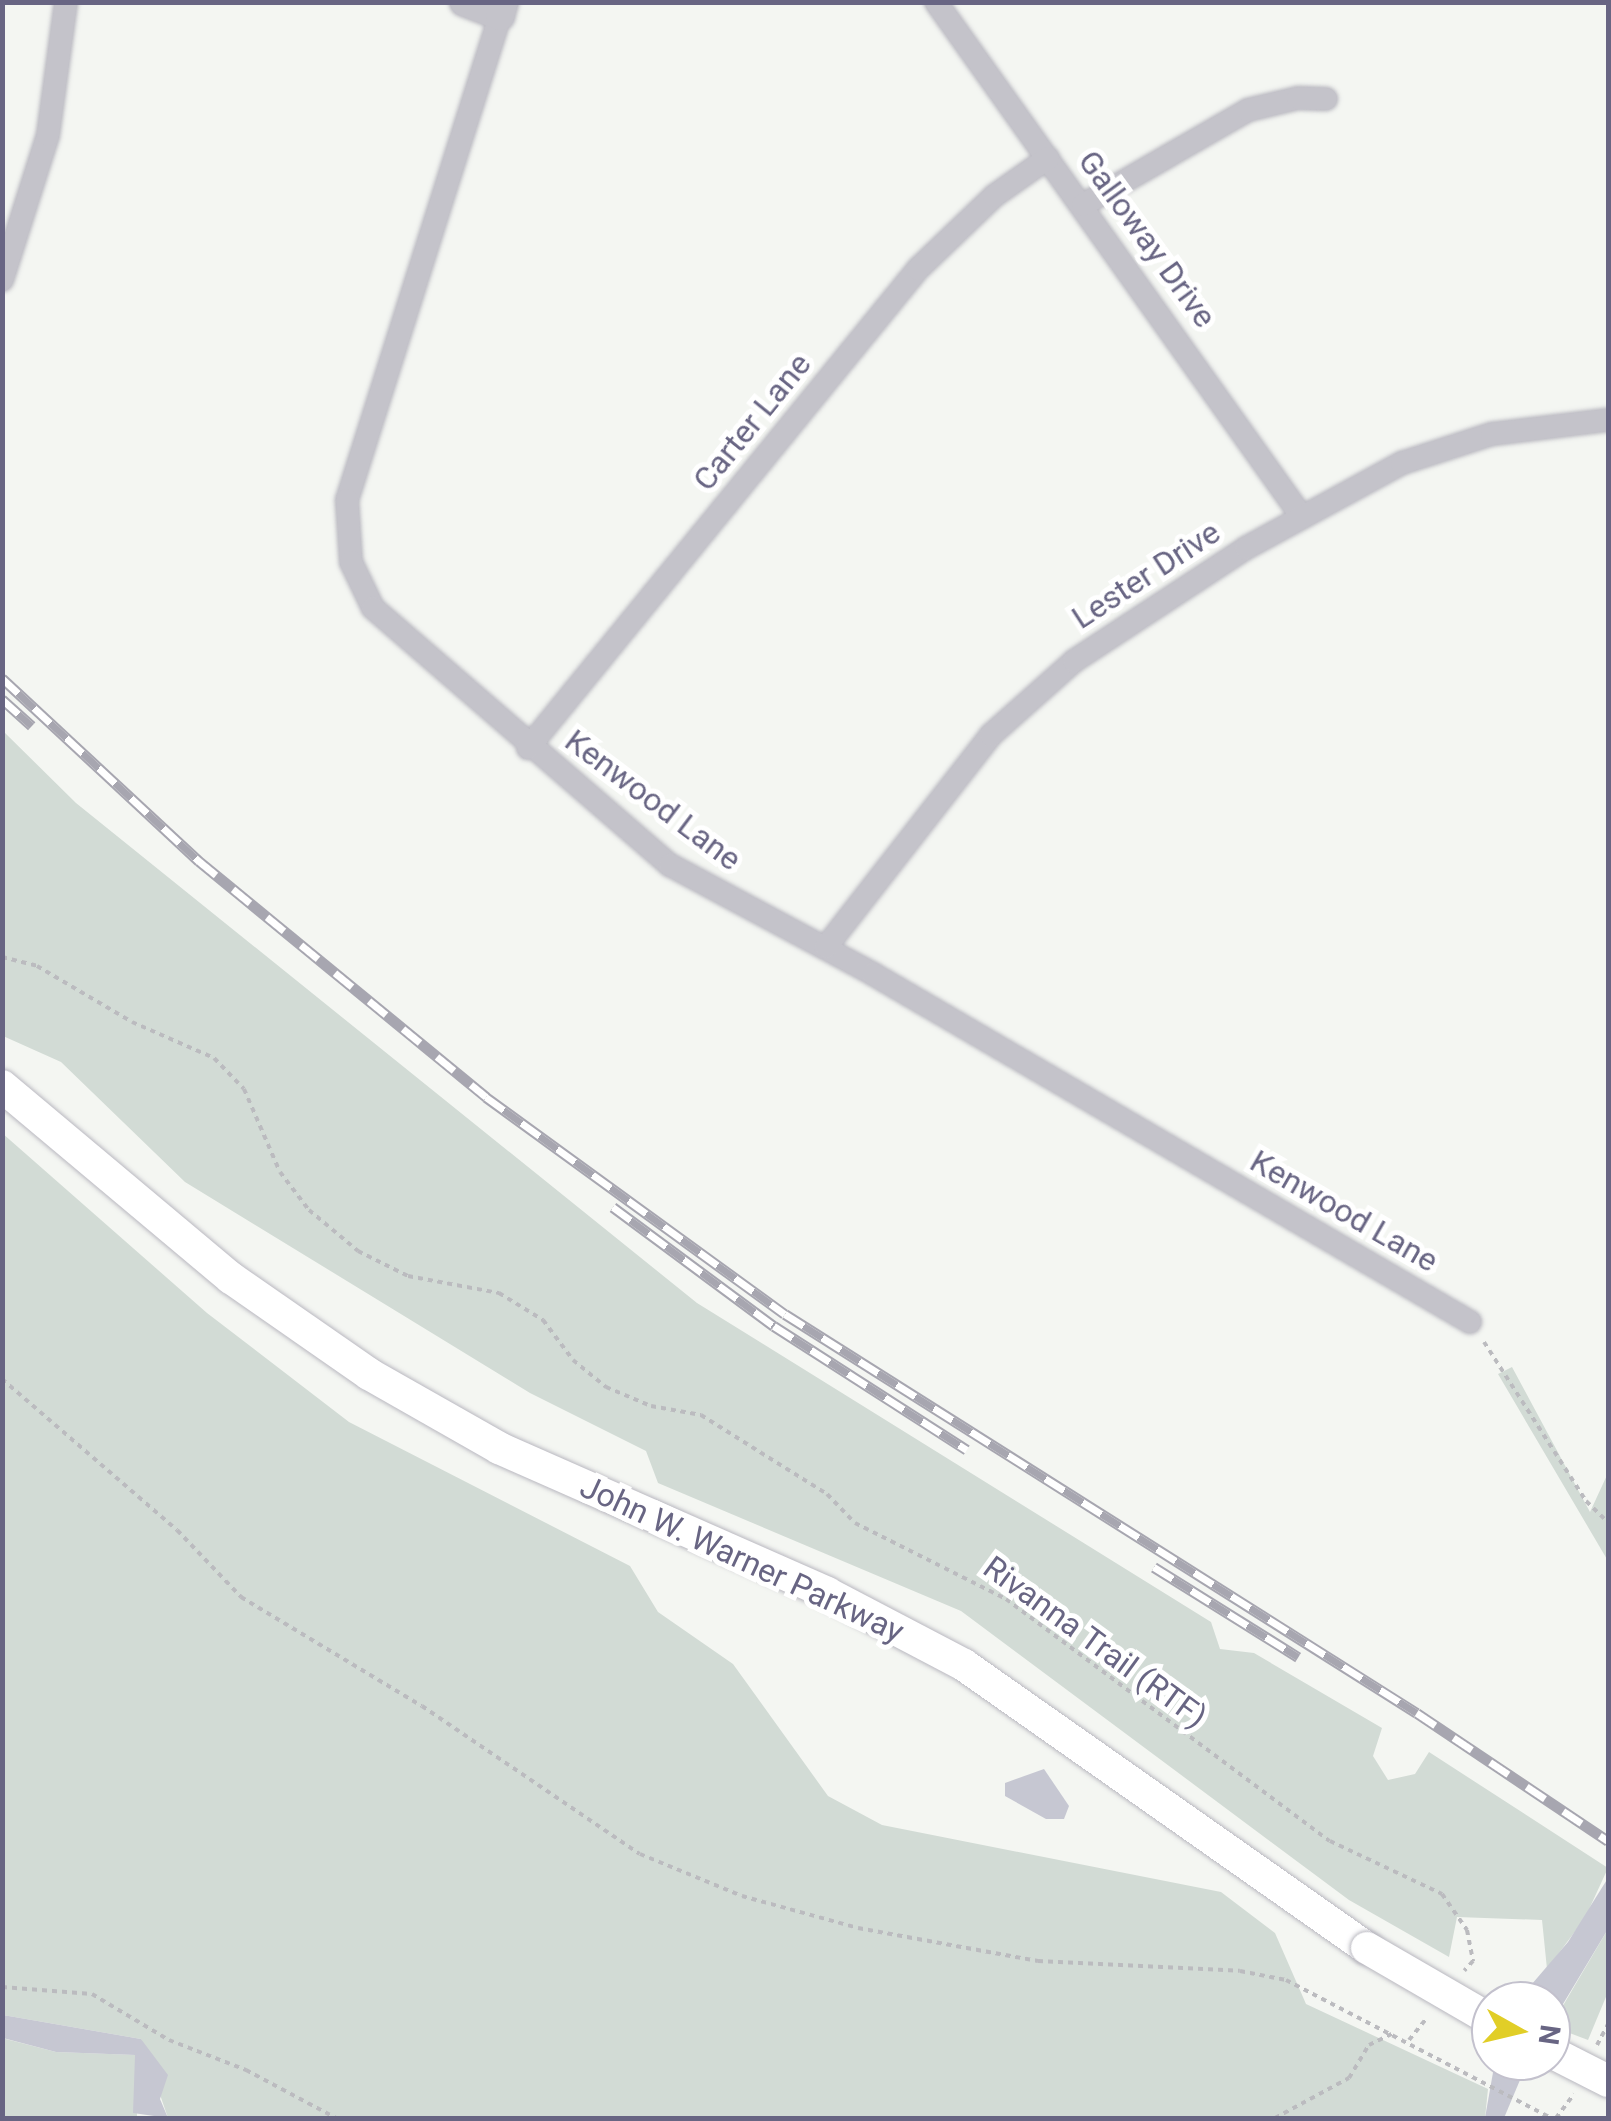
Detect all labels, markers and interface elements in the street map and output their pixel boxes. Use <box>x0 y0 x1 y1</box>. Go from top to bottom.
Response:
street label: Galloway Drive <box>1070 143 1224 335</box>
street label: Carter Lane <box>685 346 819 498</box>
street label: Lester Drive <box>1065 513 1227 637</box>
street label: Kenwood Lane <box>558 721 748 879</box>
street label: Kenwood Lane <box>1243 1142 1445 1280</box>
street label: John W. Warner Parkway <box>574 1467 910 1651</box>
street label: Rivanna Trail (RTF) <box>976 1548 1214 1736</box>
north arrow <box>1471 1981 1571 2081</box>
text: N <box>1532 2023 1567 2047</box>

